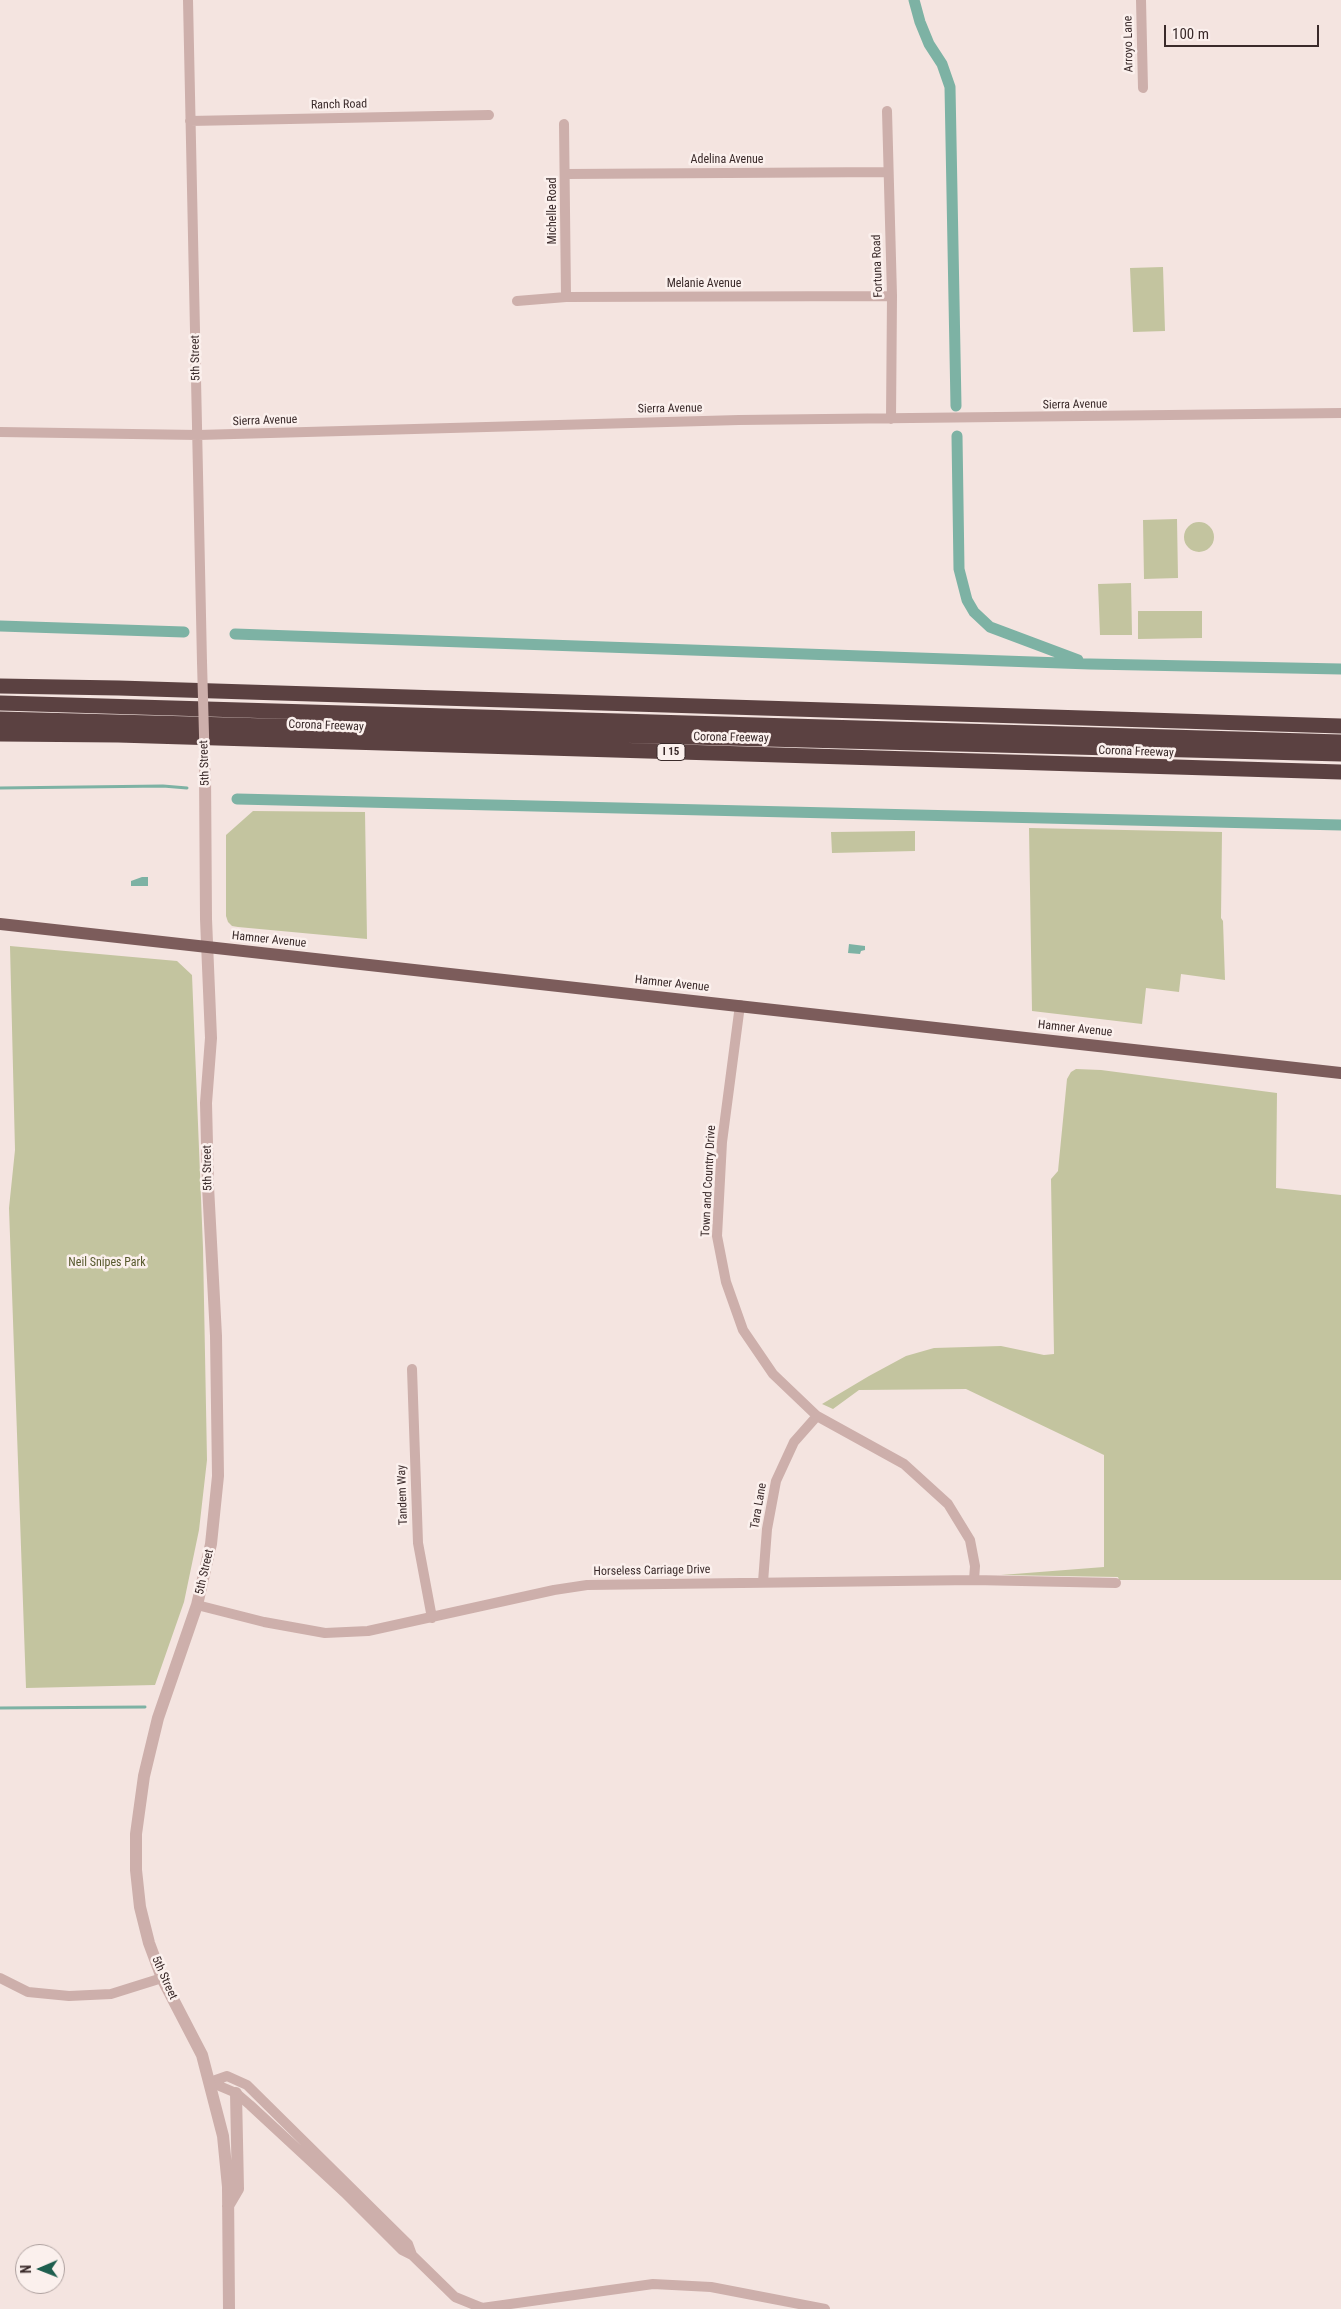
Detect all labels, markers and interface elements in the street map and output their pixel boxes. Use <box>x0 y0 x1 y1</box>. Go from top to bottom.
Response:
scale bar <box>1166 15 1321 47</box>
street label: Arroyo Lane <box>1121 16 1137 72</box>
text: 100 m <box>1172 25 1209 43</box>
street label: Ranch Road <box>311 97 367 113</box>
street label: Adelina Avenue <box>691 153 763 167</box>
street label: Michelle Road <box>546 178 560 244</box>
street label: Fortuna Road <box>870 234 886 298</box>
street label: Melanie Avenue <box>667 277 741 291</box>
street label: 5th Street <box>188 335 204 381</box>
street label: Sierra Avenue <box>1043 397 1107 413</box>
street label: Sierra Avenue <box>638 401 702 417</box>
street label: Sierra Avenue <box>232 413 298 429</box>
street label: Corona Freeway <box>288 717 364 735</box>
street label: Corona Freeway <box>693 730 769 746</box>
street label: 5th Street <box>197 740 213 786</box>
street label: Corona Freeway <box>1098 743 1174 761</box>
road number: I 15 <box>657 744 685 760</box>
street label: Hamner Avenue <box>231 929 307 951</box>
street label: Hamner Avenue <box>634 973 710 995</box>
street label: Hamner Avenue <box>1037 1018 1113 1040</box>
street label: Town and Country Drive <box>699 1125 719 1237</box>
street label: 5th Street <box>200 1145 216 1191</box>
park label: Neil Snipes Park <box>68 1256 146 1270</box>
street label: Tandem Way <box>395 1465 411 1525</box>
street label: Tara Lane <box>748 1482 770 1530</box>
street label: 5th Street <box>193 1548 217 1596</box>
street label: Horseless Carriage Drive <box>593 1563 711 1579</box>
street label: 5th Street <box>148 1954 180 2002</box>
north arrow <box>15 2244 65 2294</box>
text: N <box>18 2265 34 2274</box>

